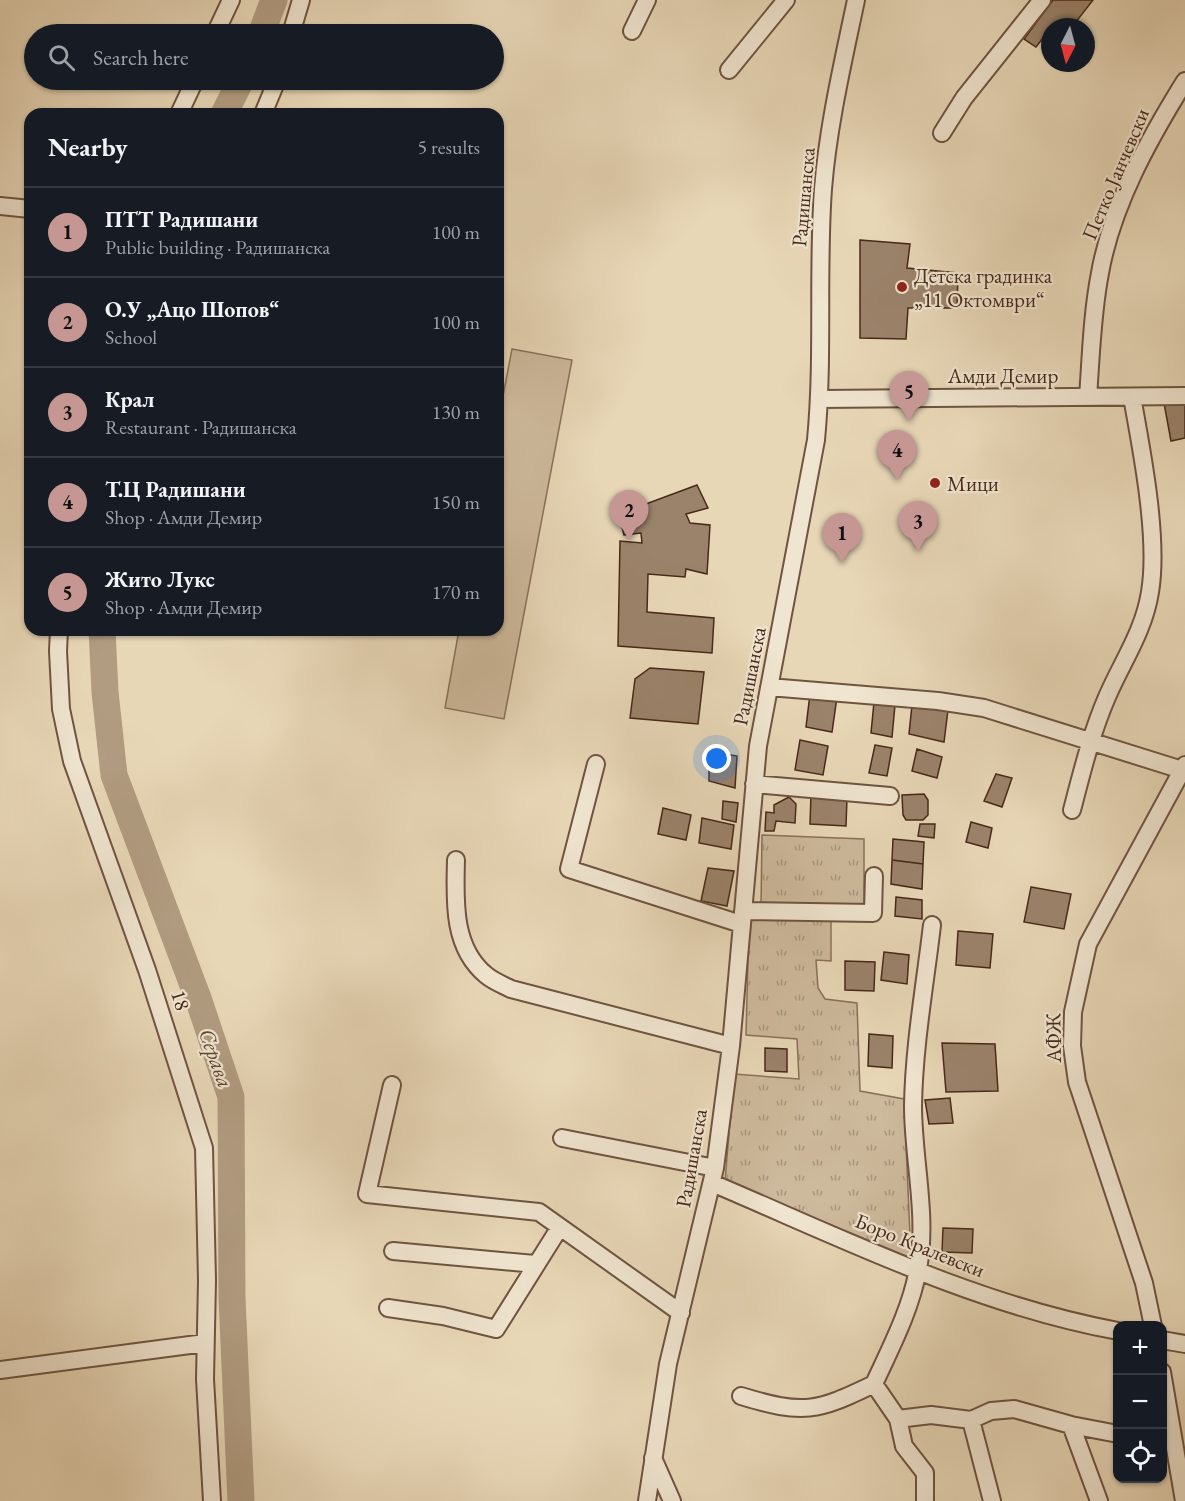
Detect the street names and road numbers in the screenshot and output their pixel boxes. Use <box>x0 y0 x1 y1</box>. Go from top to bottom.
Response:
street label: Петко Јанчевски <box>1075 104 1155 244</box>
street label: Радишанска <box>785 146 821 248</box>
street label: Амди Демир <box>947 362 1058 389</box>
street label: Радишанска <box>726 624 772 728</box>
street label: 18 <box>165 986 197 1014</box>
street label: АФЖ <box>1039 1013 1067 1064</box>
street label: Радишанска <box>669 1106 713 1209</box>
street label: Боро Кралевски <box>851 1207 989 1283</box>

